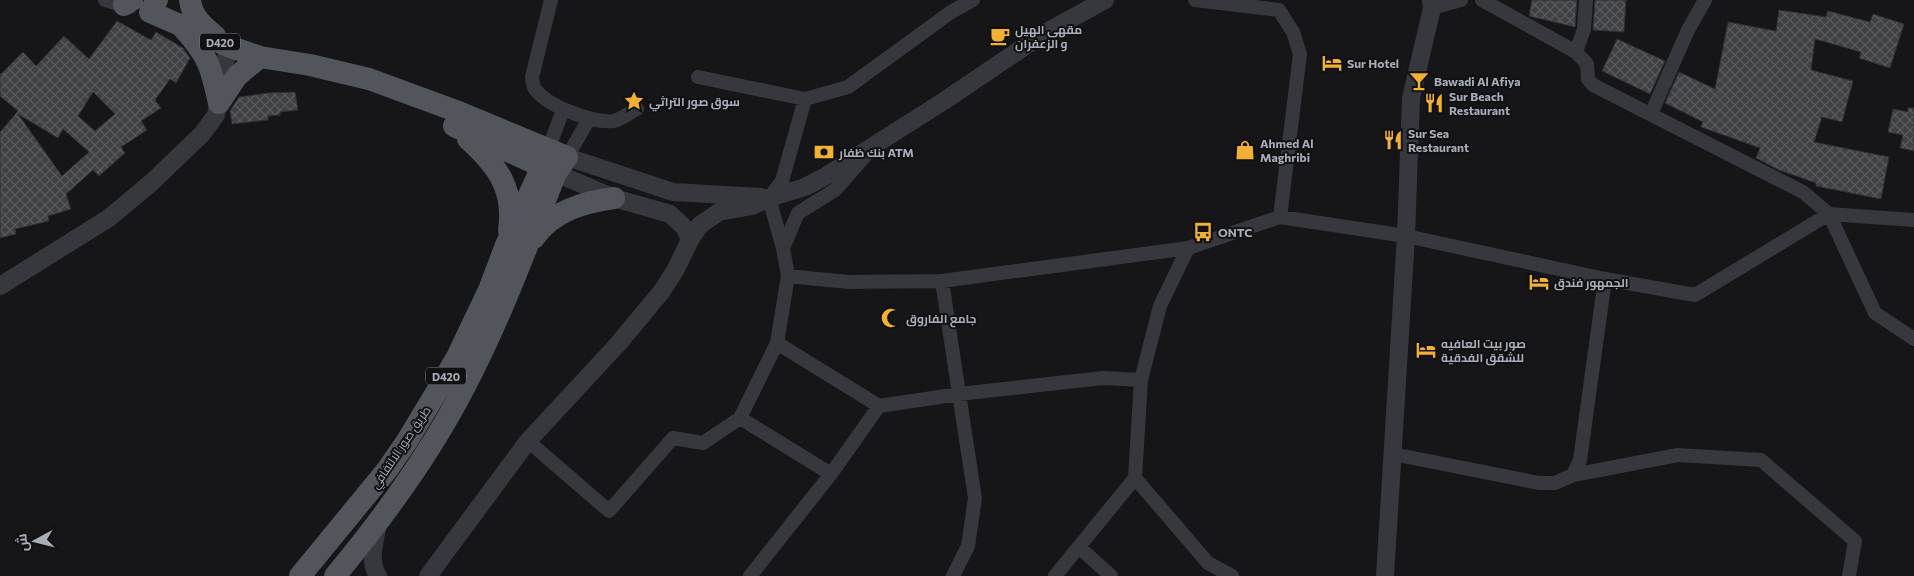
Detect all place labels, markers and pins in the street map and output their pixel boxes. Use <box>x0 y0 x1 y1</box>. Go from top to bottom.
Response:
place label: مقهى الهيل و الزعفران <box>1015 22 1082 52</box>
cafe icon: مقهى الهيل و الزعفران <box>989 25 1011 47</box>
hotel icon: Sur Hotel <box>1321 52 1343 74</box>
place label: Sur Hotel <box>1347 56 1399 70</box>
bar icon: Bawadi Al Afiya <box>1408 70 1430 92</box>
place label: Bawadi Al Afiya <box>1434 74 1521 88</box>
place label: Sur Beach Restaurant <box>1449 89 1510 117</box>
place icon: سوق صور التراثي <box>623 90 645 112</box>
restaurant icon: Sur Beach Restaurant <box>1423 92 1445 114</box>
place label: سوق صور التراثي <box>649 94 740 112</box>
place label: Sur Sea Restaurant <box>1408 126 1469 154</box>
restaurant icon: Sur Sea Restaurant <box>1382 129 1404 151</box>
place label: Ahmed Al Maghribi <box>1260 136 1314 164</box>
shop icon: Ahmed Al Maghribi <box>1234 139 1256 161</box>
bank icon: بنك ظفار ATM <box>813 141 835 163</box>
place label: بنك ظفار ATM <box>838 145 914 161</box>
bus stop icon: ONTC <box>1192 221 1214 243</box>
place label: ONTC <box>1218 225 1252 239</box>
hotel icon: الجمهور فندق <box>1528 271 1550 293</box>
place label: الجمهور فندق <box>1554 275 1629 291</box>
mosque icon: جامع الفاروق <box>880 307 902 329</box>
place label: جامع الفاروق <box>906 311 977 328</box>
place label: صور بيت العافيه للشقق الفدقية <box>1441 336 1526 366</box>
hotel icon: صور بيت العافيه للشقق الفدقية <box>1415 339 1437 361</box>

